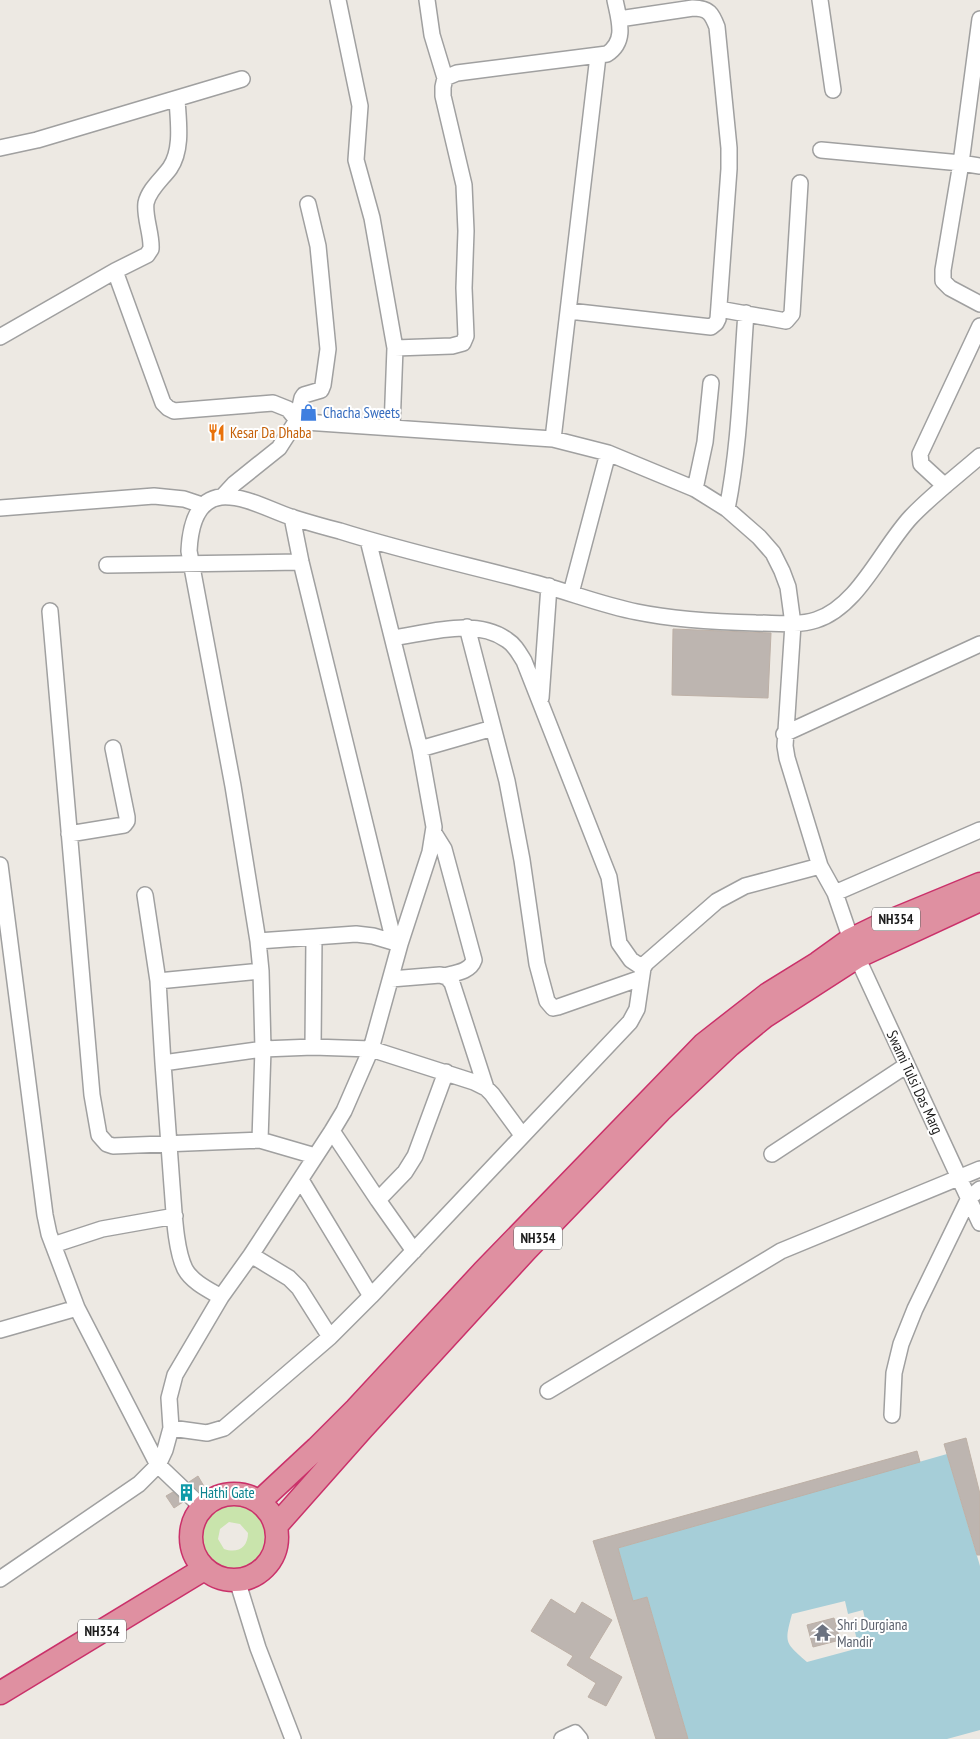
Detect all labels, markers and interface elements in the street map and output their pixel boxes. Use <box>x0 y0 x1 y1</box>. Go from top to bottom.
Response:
shop icon: Chacha Sweets <box>299 402 319 422</box>
place label: Chacha Sweets <box>323 403 400 422</box>
restaurant icon: Kesar Da Dhaba <box>206 422 226 442</box>
place label: Kesar Da Dhaba <box>230 423 311 442</box>
road number: NH354 <box>872 908 920 931</box>
street label: Swami Tulsi Das Marg <box>883 1027 947 1137</box>
road number: NH354 <box>514 1226 562 1250</box>
building icon: Hathi Gate <box>176 1482 196 1502</box>
place label: Hathi Gate <box>200 1483 255 1502</box>
place label: Shri Durgiana Mandir <box>837 1615 907 1651</box>
road number: NH354 <box>78 1620 126 1642</box>
temple icon: Shri Durgiana Mandir <box>813 1623 833 1643</box>

